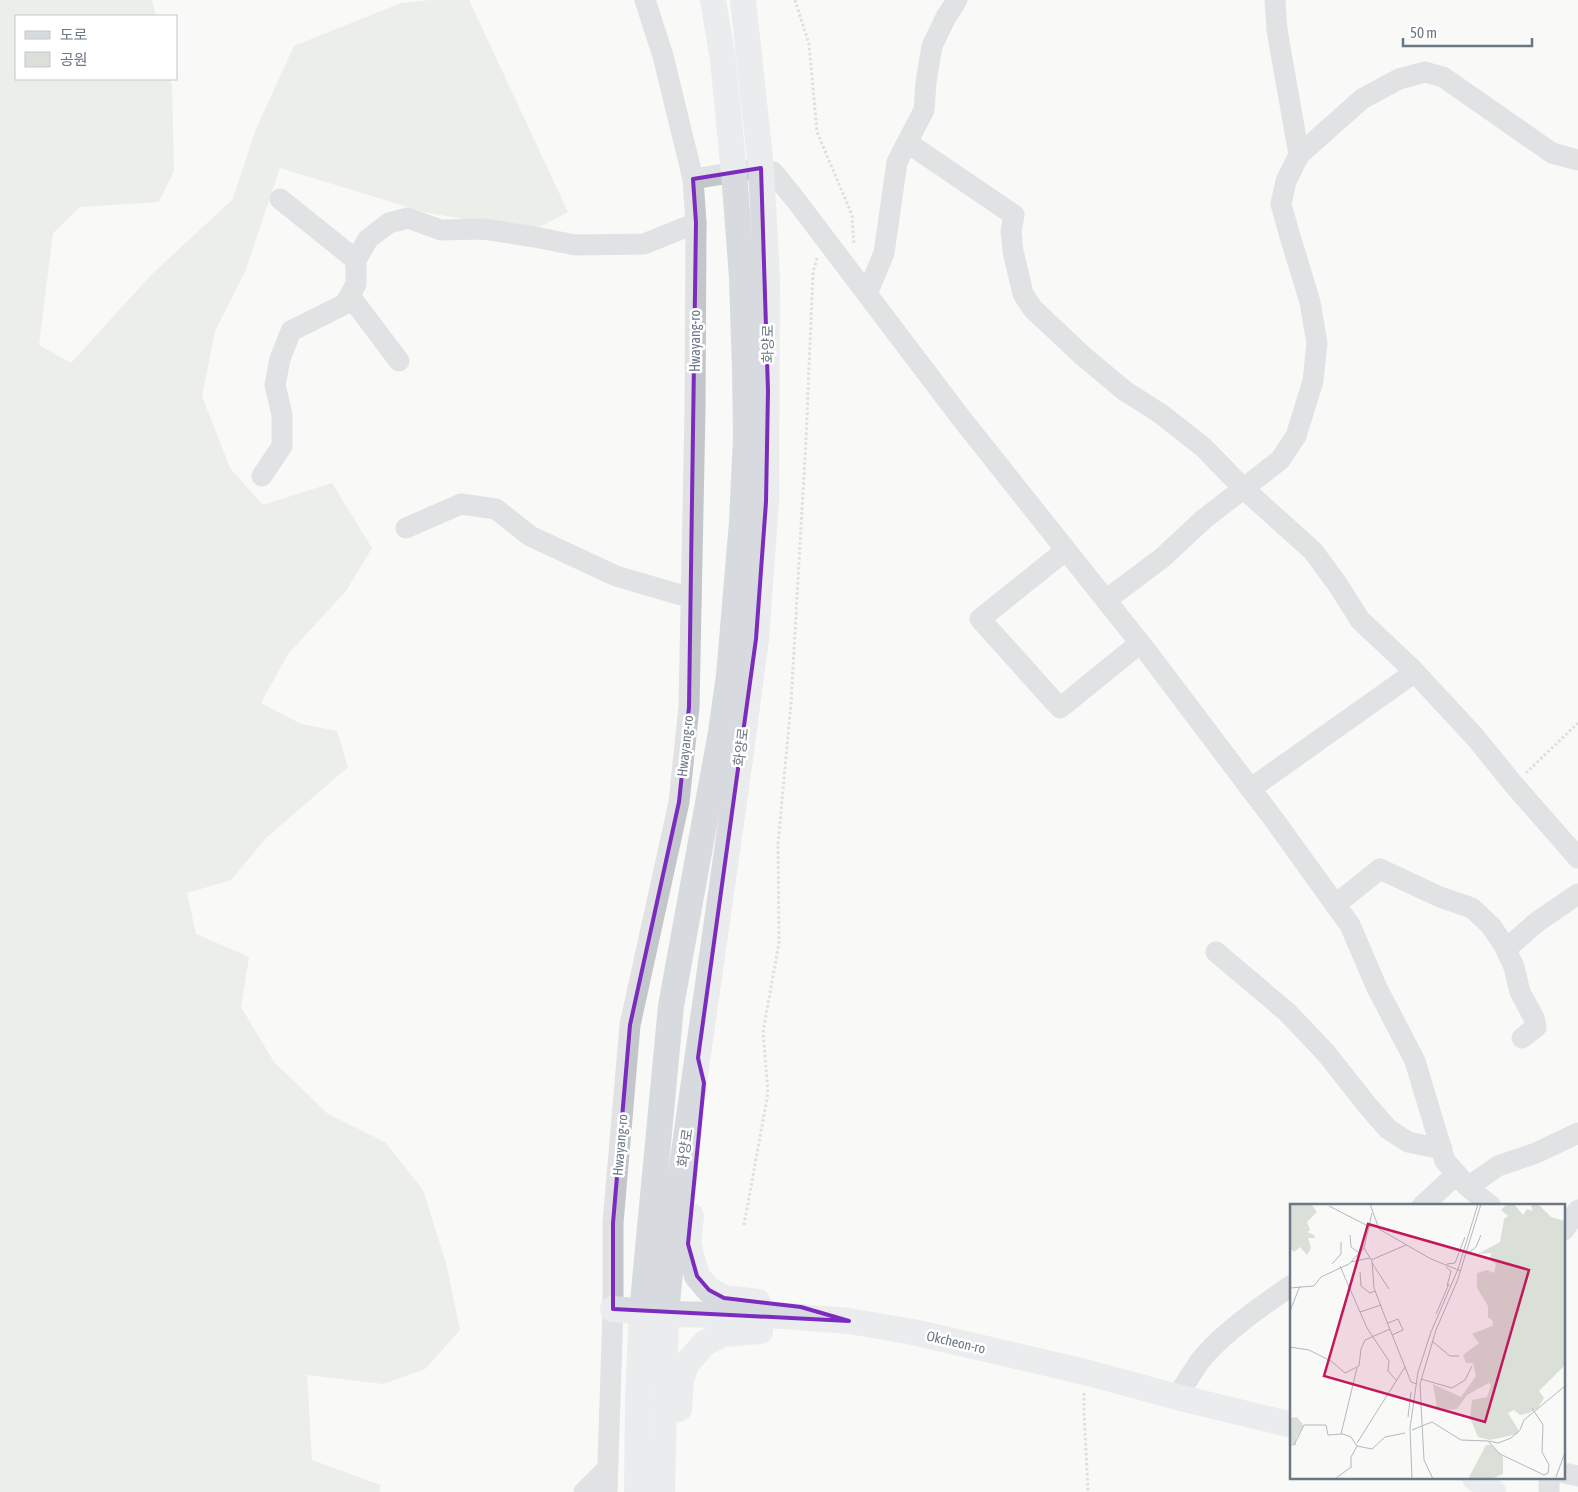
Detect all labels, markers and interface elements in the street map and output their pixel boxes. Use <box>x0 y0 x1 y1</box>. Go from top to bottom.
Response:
legend <box>15 15 178 80</box>
scale bar <box>1403 15 1532 47</box>
text: 50 m <box>1410 24 1437 41</box>
text: 도로 <box>60 26 88 43</box>
text: 공원 <box>60 51 88 68</box>
street label: Hwayang-ro <box>687 310 703 372</box>
street label: 화양로 <box>760 325 776 363</box>
street label: Hwayang-ro <box>674 714 696 778</box>
street label: 화양로 <box>731 727 751 767</box>
street label: Hwayang-ro <box>609 1113 631 1177</box>
street label: 화양로 <box>674 1128 696 1168</box>
inset map <box>1290 1204 1566 1480</box>
street label: Okcheon-ro <box>925 1327 987 1357</box>

